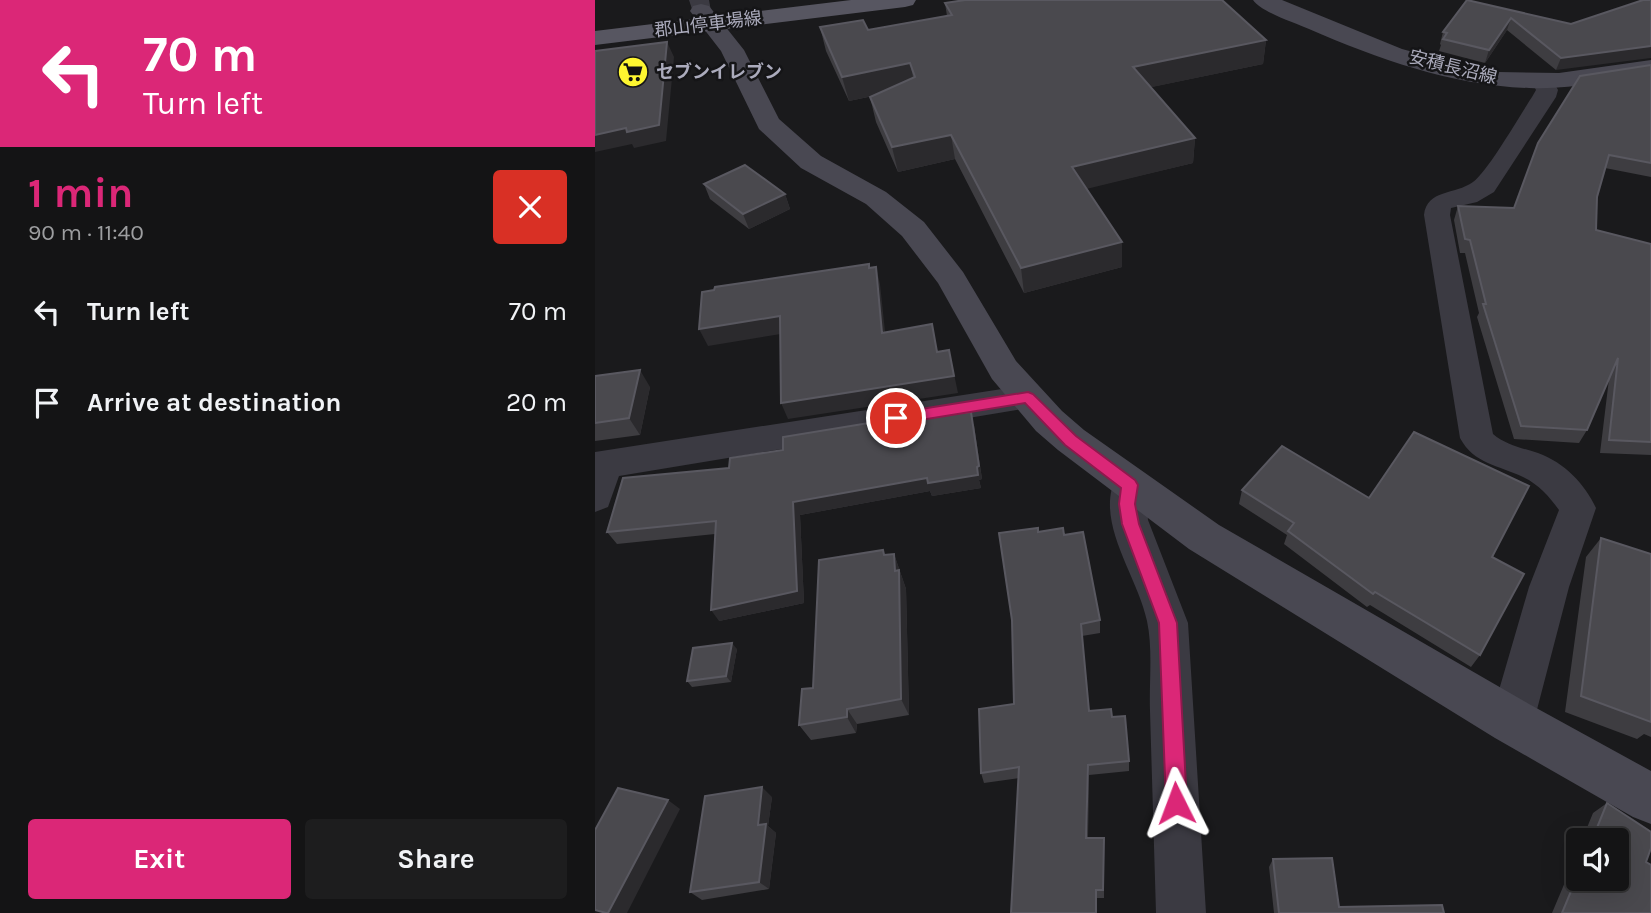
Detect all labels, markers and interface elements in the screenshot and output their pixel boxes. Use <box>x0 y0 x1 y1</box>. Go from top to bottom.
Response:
street label: 郡山停車場線 <box>653 7 763 41</box>
text: 70 m <box>143 26 257 83</box>
icon: left <box>28 28 119 119</box>
street label: 安積長沼線 <box>1407 45 1499 89</box>
supermarket icon: セブンイレブン <box>616 55 650 89</box>
place label: セブンイレブン <box>656 61 782 83</box>
text: Turn left <box>143 85 263 122</box>
text: 1 min <box>28 168 133 218</box>
button: close <box>493 170 567 244</box>
text: 90 m · 11:40 <box>28 219 144 246</box>
icon: left <box>28 293 66 331</box>
text: Turn left <box>87 296 189 327</box>
text: 70 m <box>509 296 567 327</box>
icon: arrive <box>28 384 66 422</box>
text: Arrive at destination <box>87 387 341 418</box>
text: 20 m <box>506 387 567 418</box>
pin <box>866 388 926 448</box>
icon: arrive <box>877 399 915 437</box>
position arrow <box>1139 766 1213 840</box>
button: Exit <box>28 819 291 899</box>
button: Share <box>305 819 567 899</box>
map controls <box>1566 828 1629 891</box>
button: sound <box>1566 828 1629 891</box>

